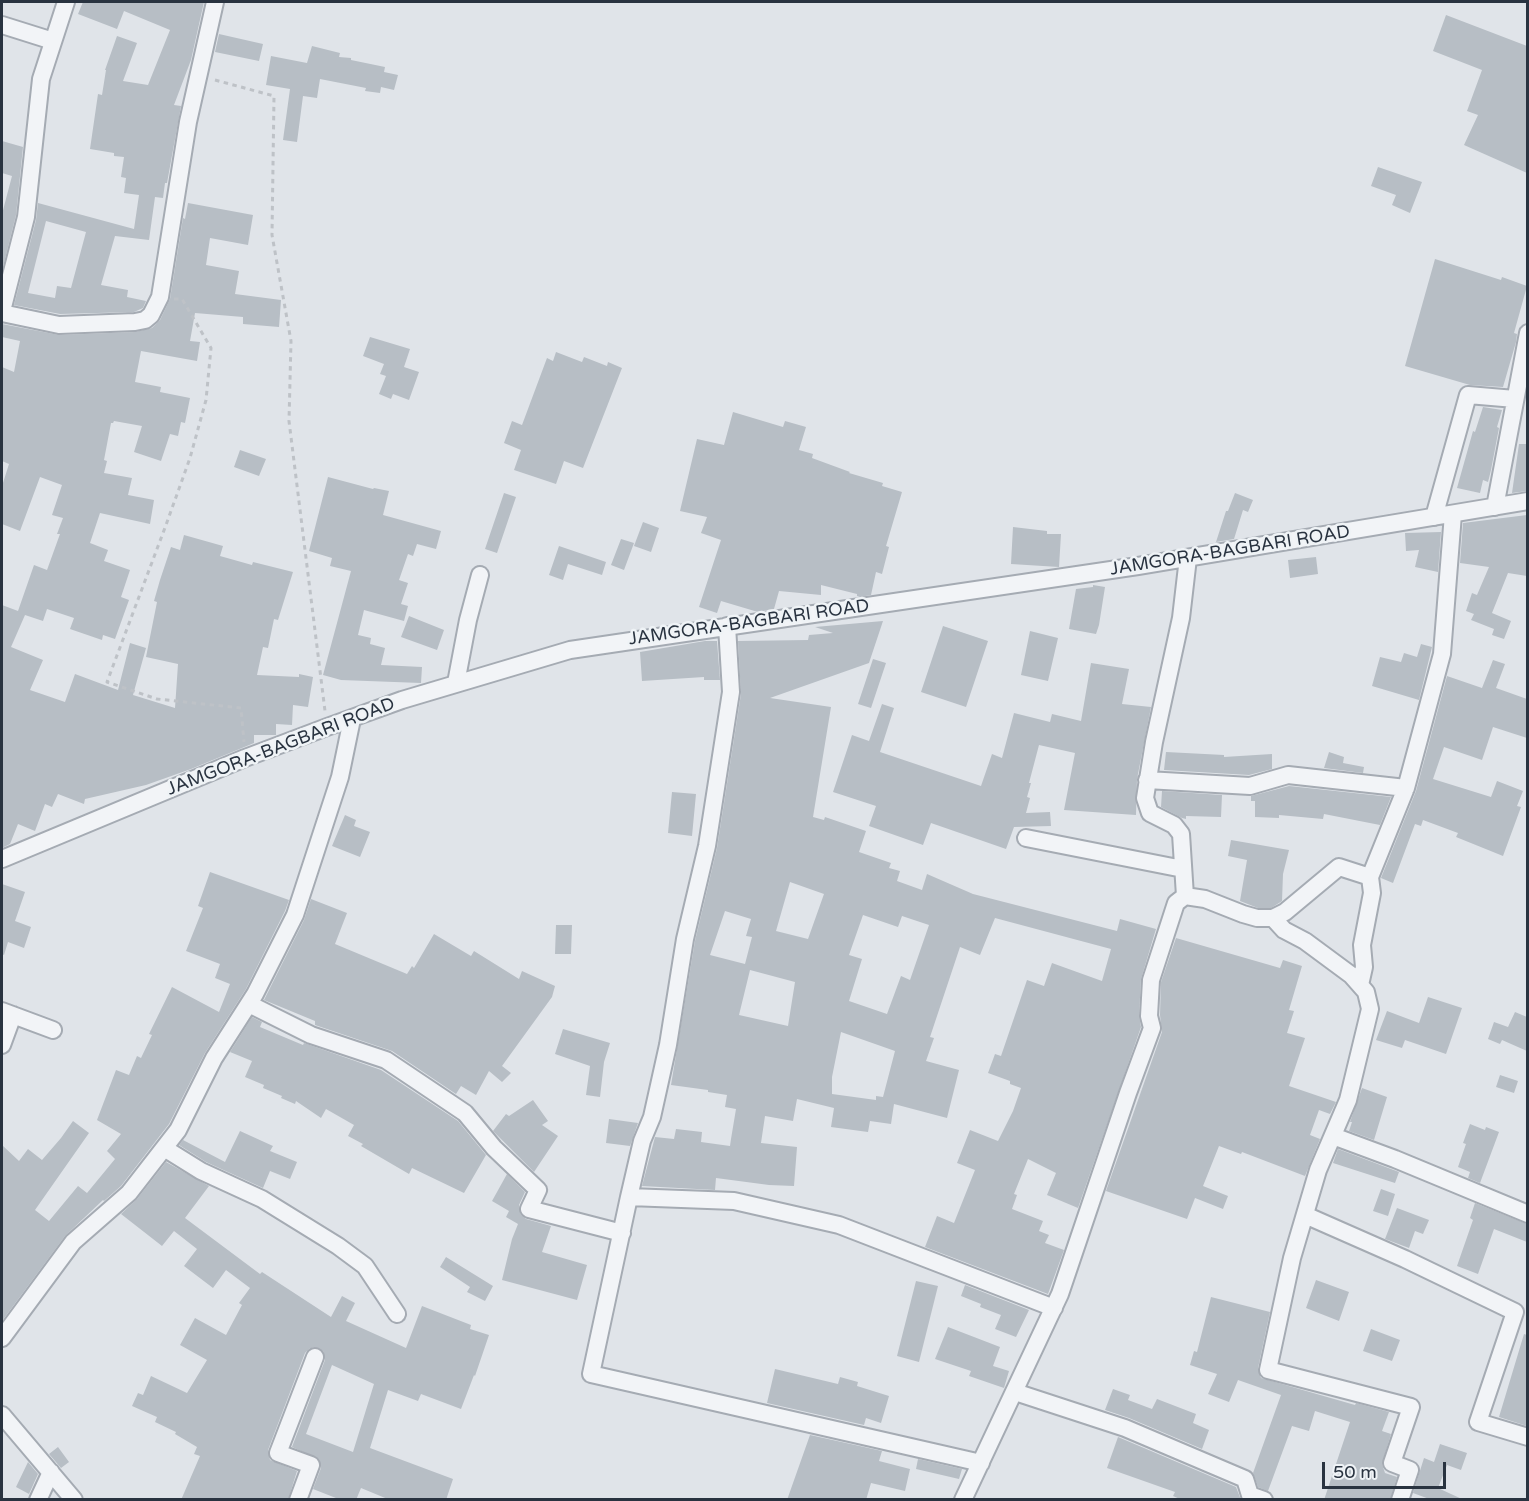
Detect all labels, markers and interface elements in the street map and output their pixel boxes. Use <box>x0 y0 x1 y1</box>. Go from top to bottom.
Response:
street label: JAMGORA-BAGBARI ROAD <box>1108 521 1352 581</box>
street label: JAMGORA-BAGBARI ROAD <box>627 595 871 651</box>
street label: JAMGORA-BAGBARI ROAD <box>164 693 398 801</box>
scale bar <box>1325 1450 1450 1488</box>
text: 50 m <box>1333 1461 1377 1483</box>

